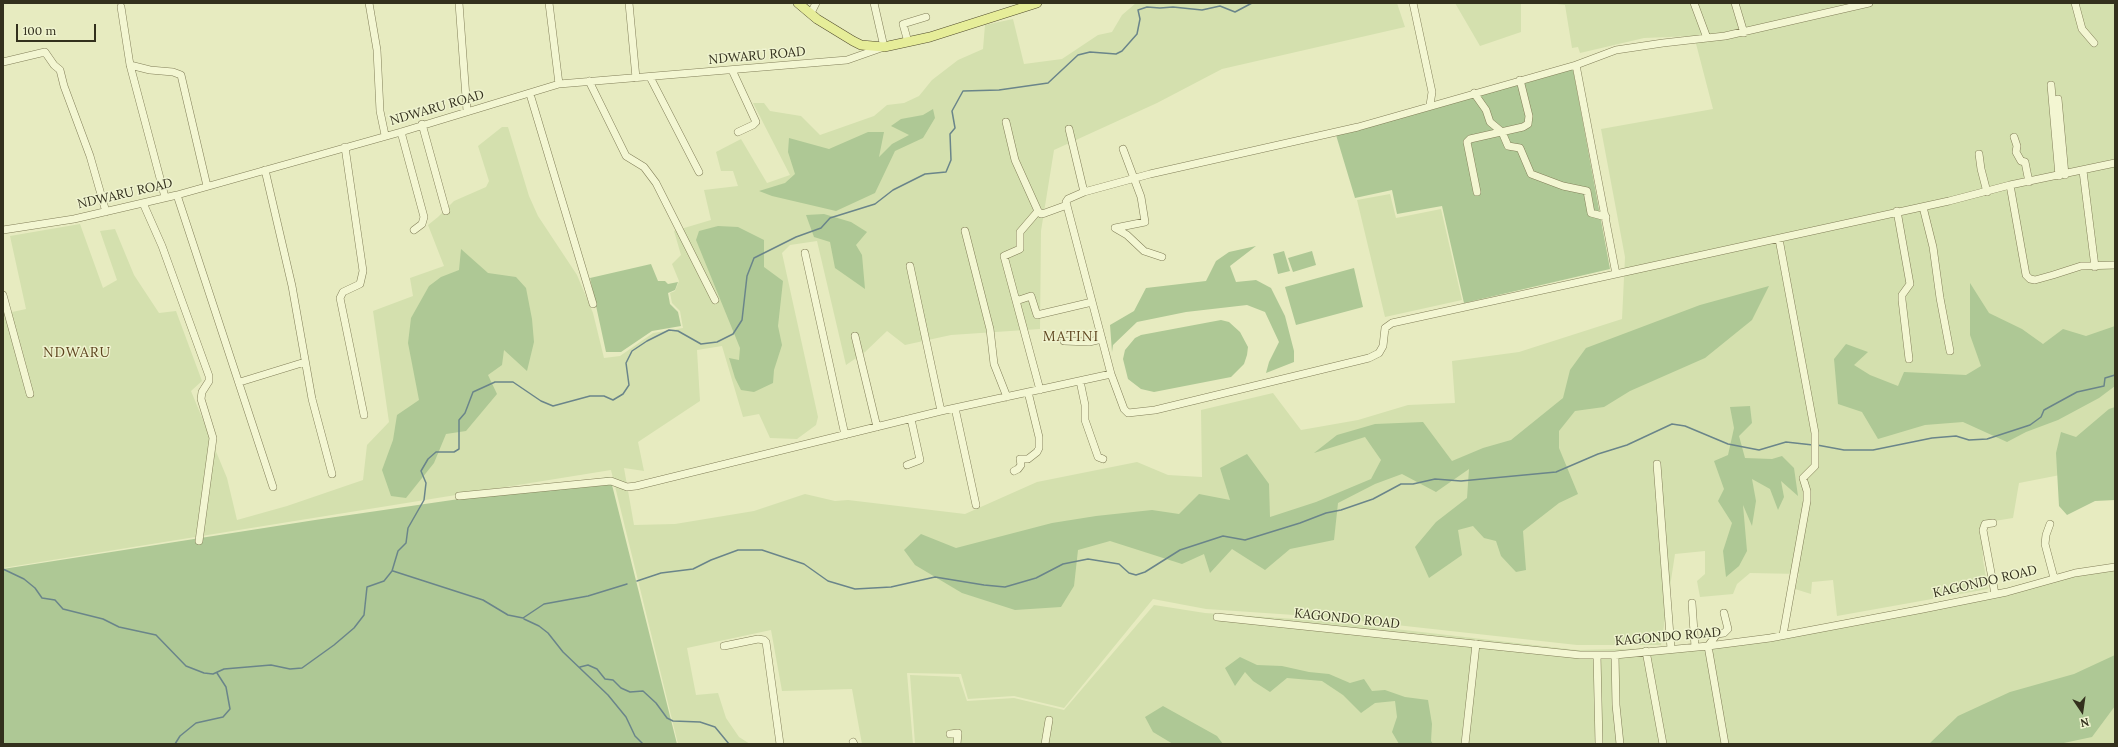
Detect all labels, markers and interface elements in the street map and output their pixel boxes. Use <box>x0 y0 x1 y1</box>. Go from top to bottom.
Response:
scale bar <box>18 16 98 42</box>
text: 100 m <box>23 23 56 38</box>
street label: NDWARU ROAD <box>708 44 806 68</box>
street label: NDWARU ROAD <box>388 87 486 129</box>
street label: NDWARU ROAD <box>76 175 174 213</box>
district label: MATINI <box>1043 329 1099 345</box>
district label: NDWARU <box>43 345 111 361</box>
street label: KAGONDO ROAD <box>1931 562 2039 602</box>
street label: KAGONDO ROAD <box>1293 606 1401 632</box>
street label: KAGONDO ROAD <box>1614 625 1722 649</box>
north arrow <box>2062 691 2102 731</box>
text: N <box>2079 715 2090 730</box>

